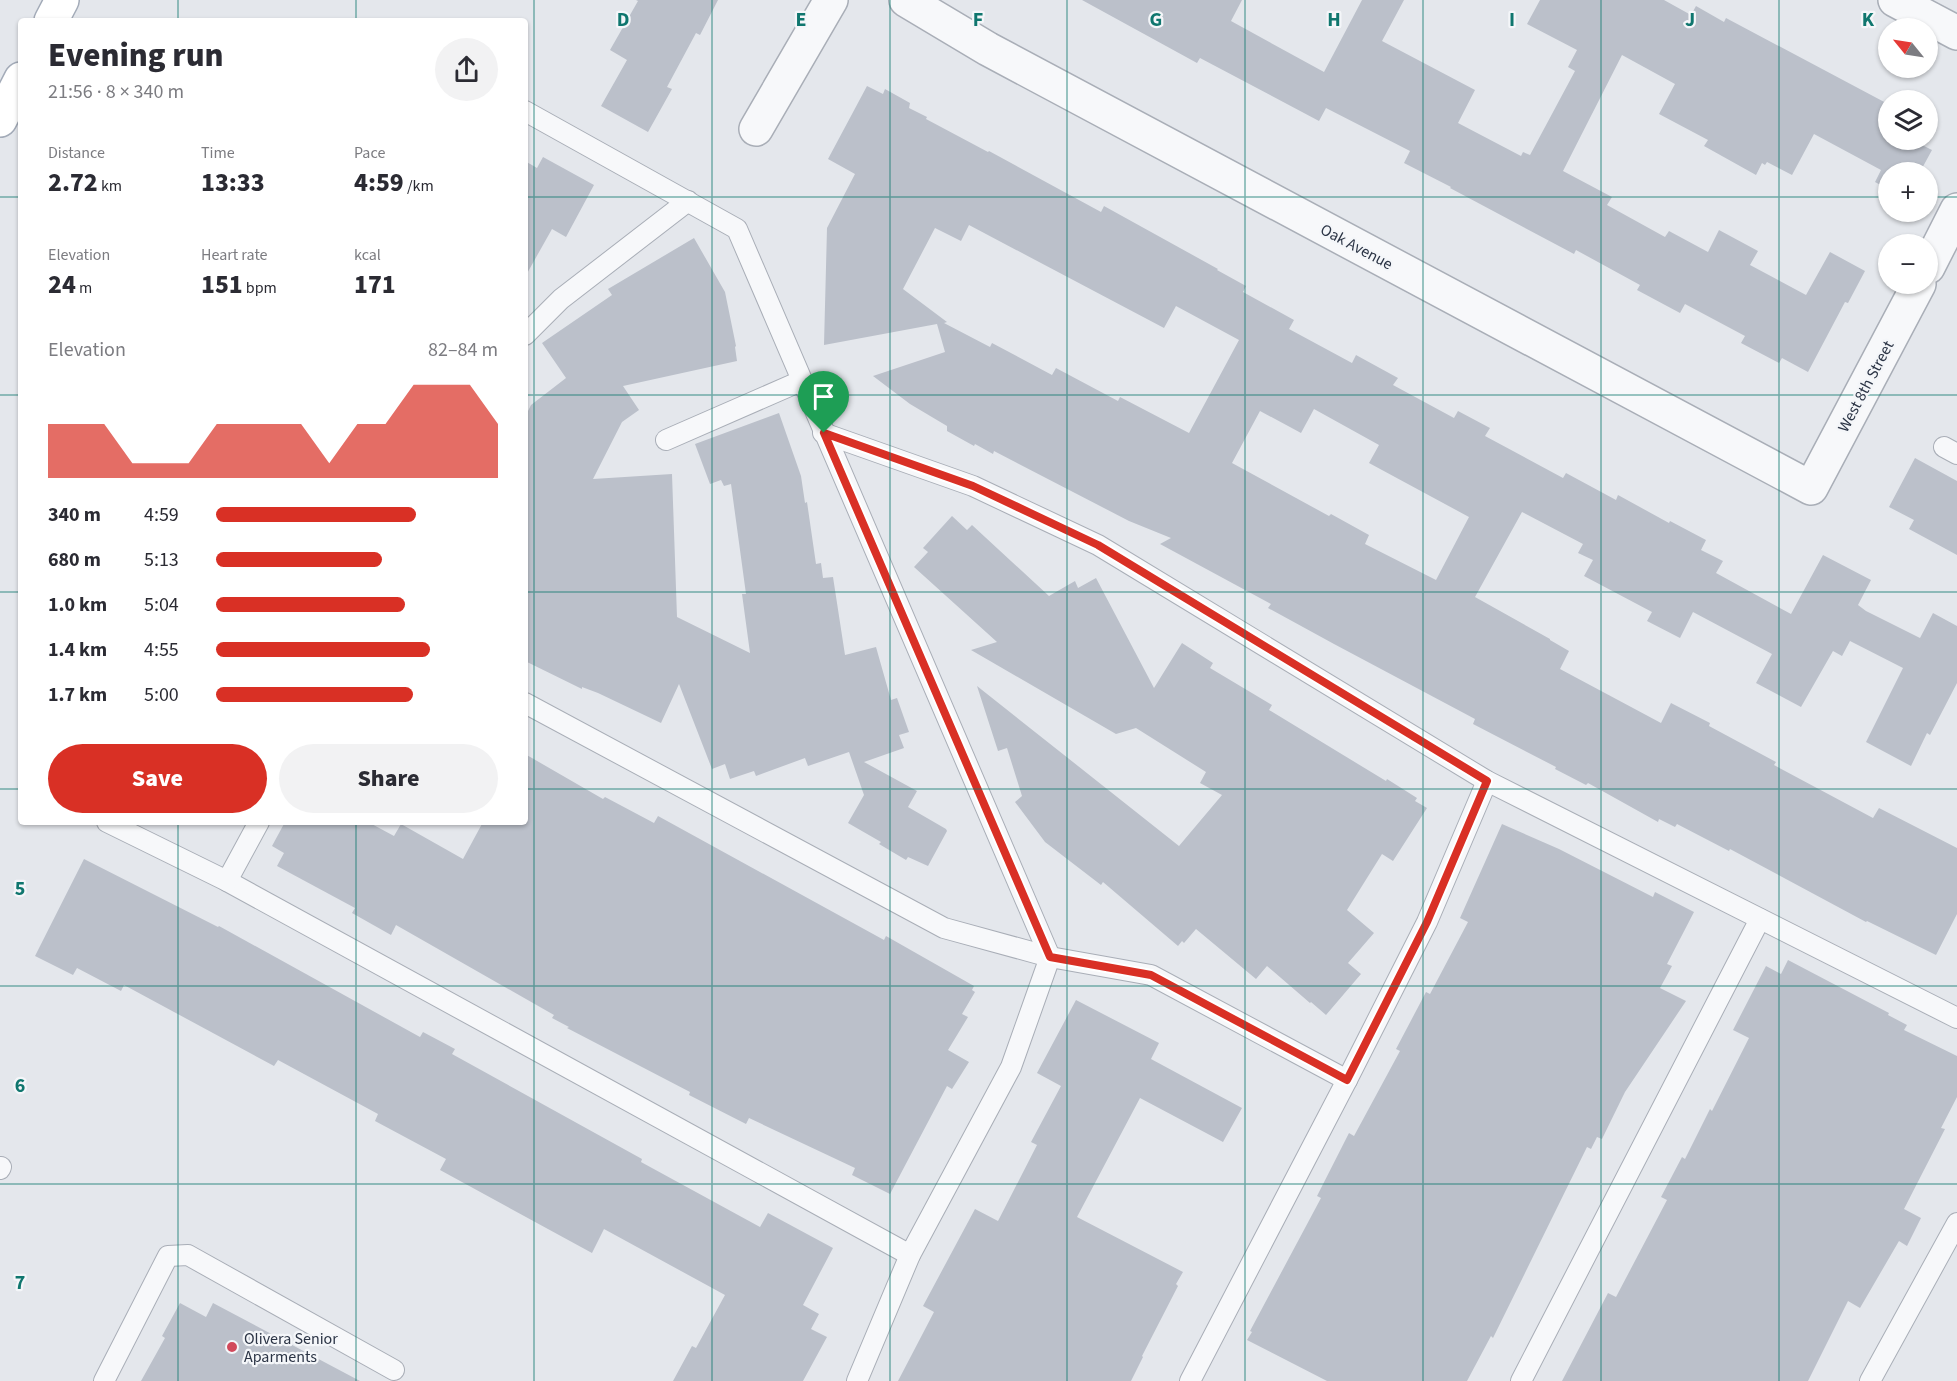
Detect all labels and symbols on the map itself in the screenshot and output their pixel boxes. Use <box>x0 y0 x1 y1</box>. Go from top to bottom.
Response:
text: D <box>617 6 629 34</box>
text: E <box>796 6 806 34</box>
text: F <box>973 6 983 34</box>
text: G <box>1150 6 1162 34</box>
text: H <box>1327 6 1341 34</box>
text: I <box>1509 6 1515 34</box>
text: J <box>1685 6 1695 34</box>
text: K <box>1862 6 1875 34</box>
north arrow <box>1878 18 1938 78</box>
street label: Oak Avenue <box>1316 219 1397 275</box>
street label: West 8th Street <box>1832 336 1900 436</box>
pin <box>798 371 849 433</box>
text: 5 <box>15 875 25 903</box>
text: 6 <box>15 1072 25 1100</box>
text: 7 <box>15 1269 25 1297</box>
place label: Olivera Senior Aparments <box>244 1328 338 1368</box>
marker: Olivera Senior Aparments <box>225 1340 239 1354</box>

